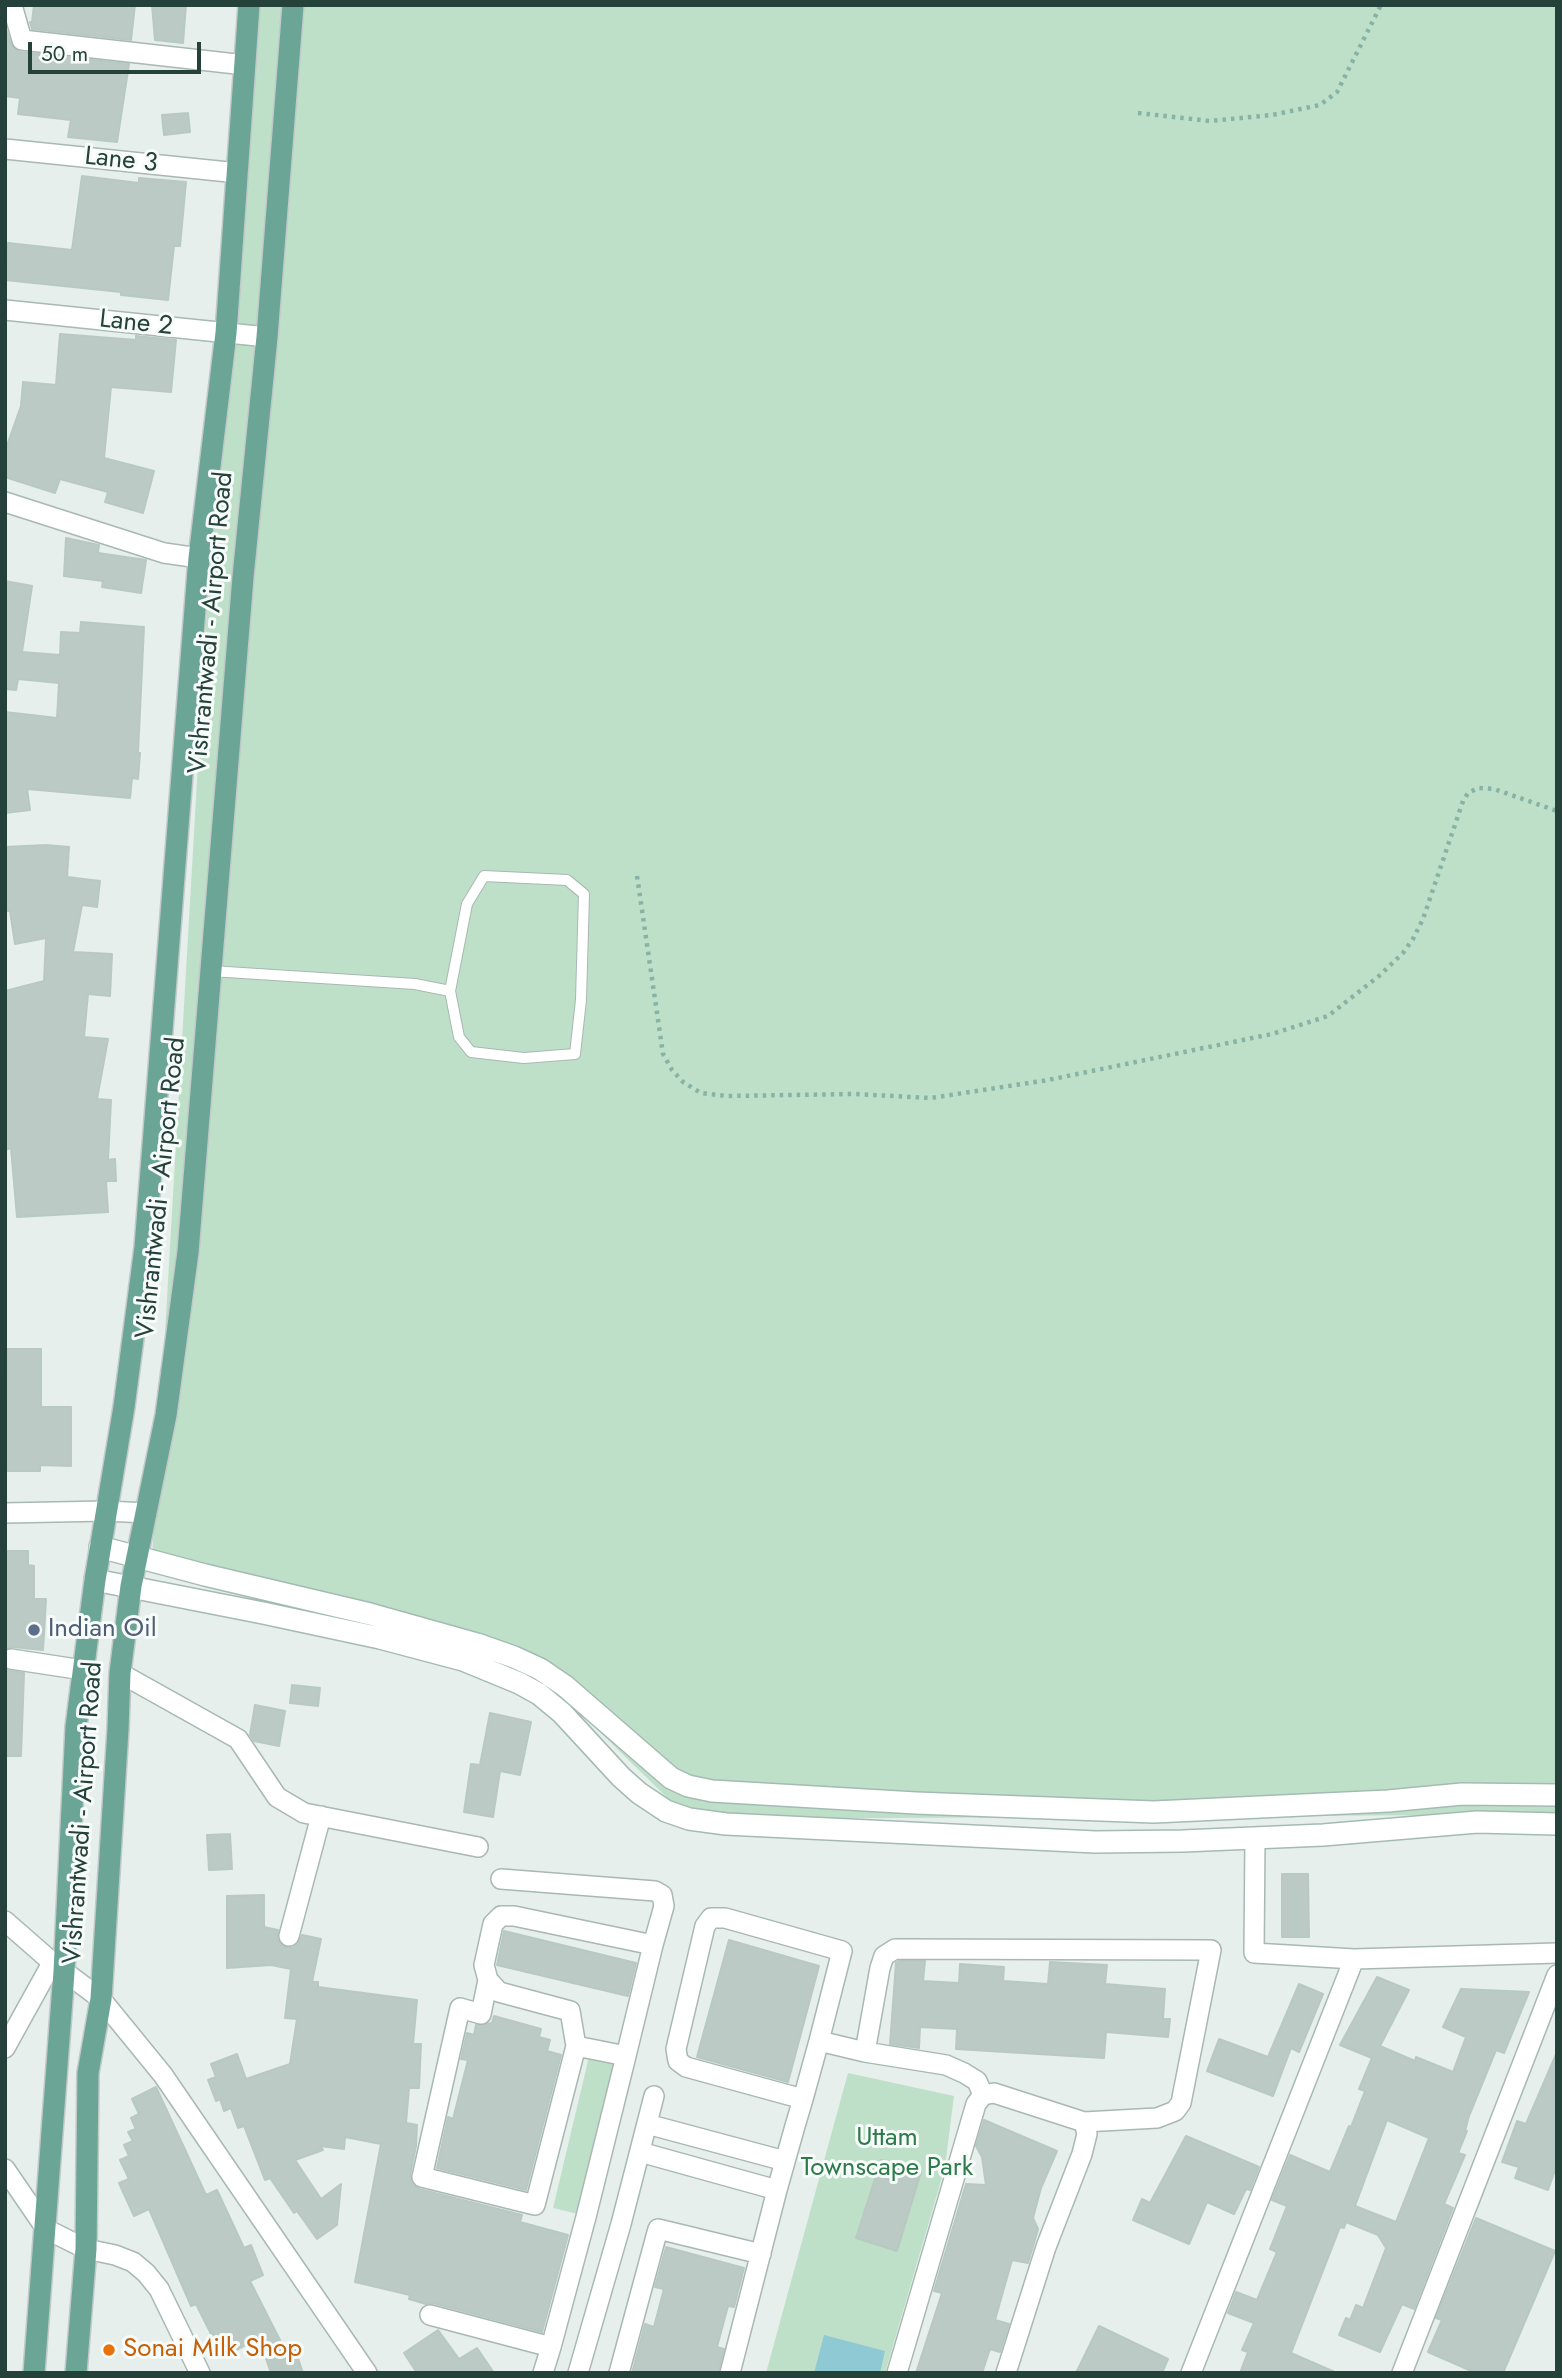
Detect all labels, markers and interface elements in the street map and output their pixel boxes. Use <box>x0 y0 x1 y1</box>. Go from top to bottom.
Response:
scale bar <box>32 28 205 72</box>
text: 50 m <box>41 39 88 69</box>
street label: Lane 3 <box>83 142 159 180</box>
street label: Lane 2 <box>98 305 174 343</box>
street label: Vishrantwadi - Airport Road <box>183 471 241 775</box>
street label: Vishrantwadi - Airport Road <box>131 1036 193 1340</box>
place label: Indian Oil <box>48 1614 157 1646</box>
marker: Indian Oil <box>26 1622 42 1638</box>
street label: Vishrantwadi - Airport Road <box>58 1661 110 1965</box>
park label: Uttam Townscape Park <box>801 2123 973 2184</box>
place label: Sonai Milk Shop <box>123 2334 302 2366</box>
marker: Sonai Milk Shop <box>101 2342 117 2358</box>

